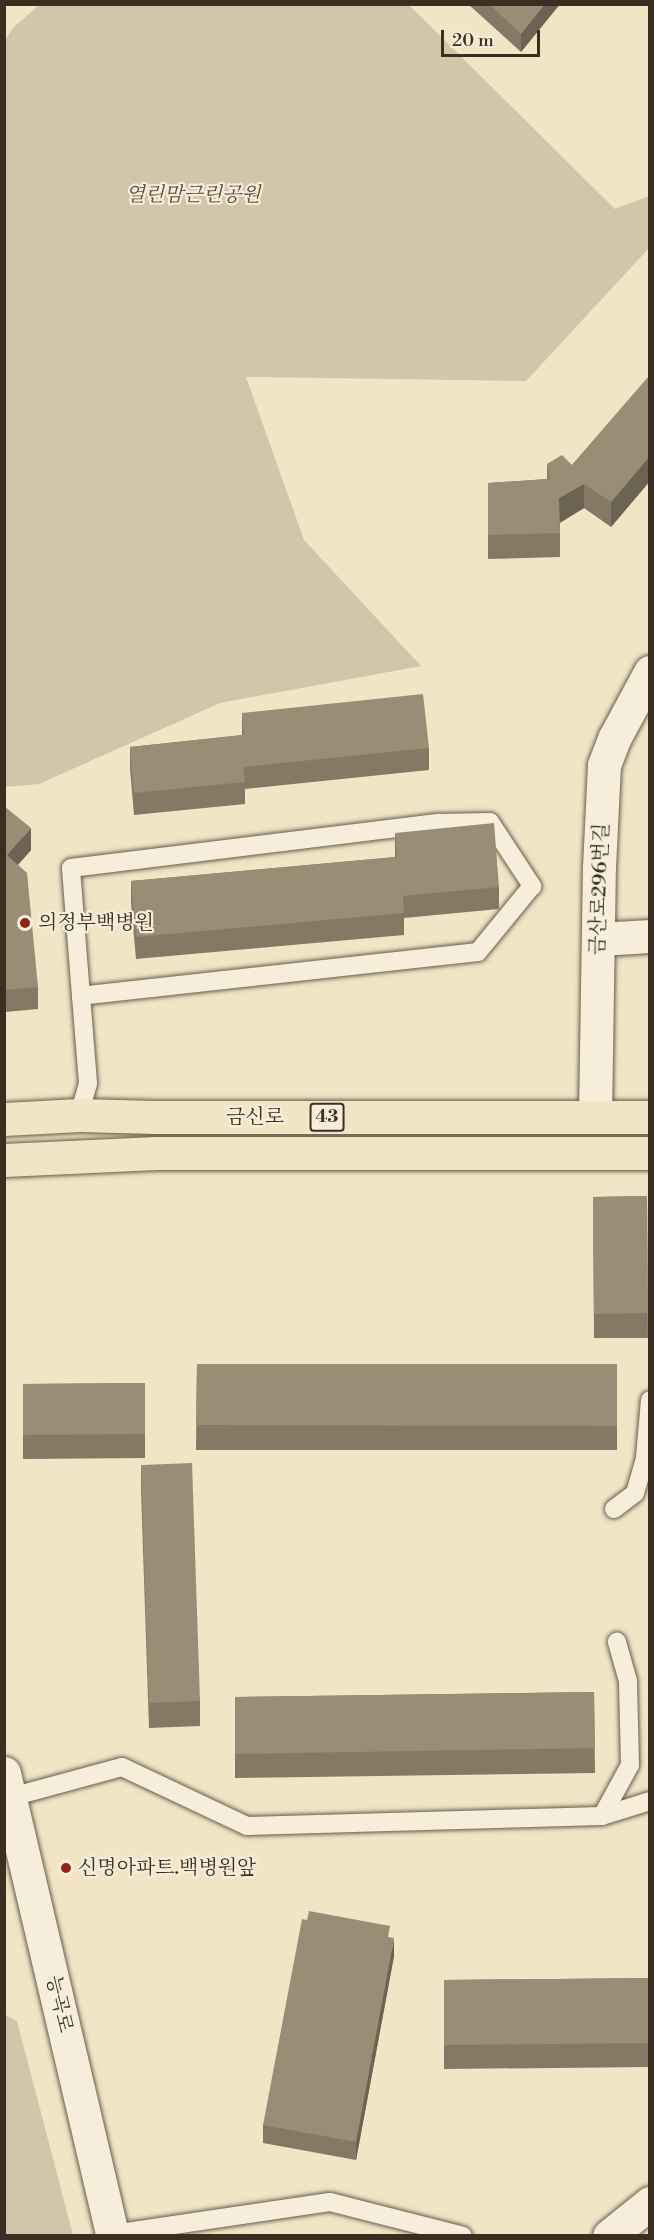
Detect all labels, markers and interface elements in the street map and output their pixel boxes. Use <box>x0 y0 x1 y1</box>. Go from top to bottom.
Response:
scale bar <box>444 18 543 56</box>
text: 20 m <box>452 29 494 52</box>
park label: 열린맘근린공원 <box>125 183 261 207</box>
street label: 금산로296번길 <box>586 823 614 955</box>
place label: 의정부백병원 <box>38 911 154 935</box>
marker: 의정부백병원 <box>16 914 34 932</box>
road number: 43 <box>309 1102 345 1132</box>
street label: 금신로 <box>226 1105 284 1129</box>
place label: 신명아파트.백병원앞 <box>78 1856 256 1880</box>
marker: 신명아파트.백병원앞 <box>59 1861 73 1875</box>
street label: 능곡로 <box>41 1973 77 2035</box>

